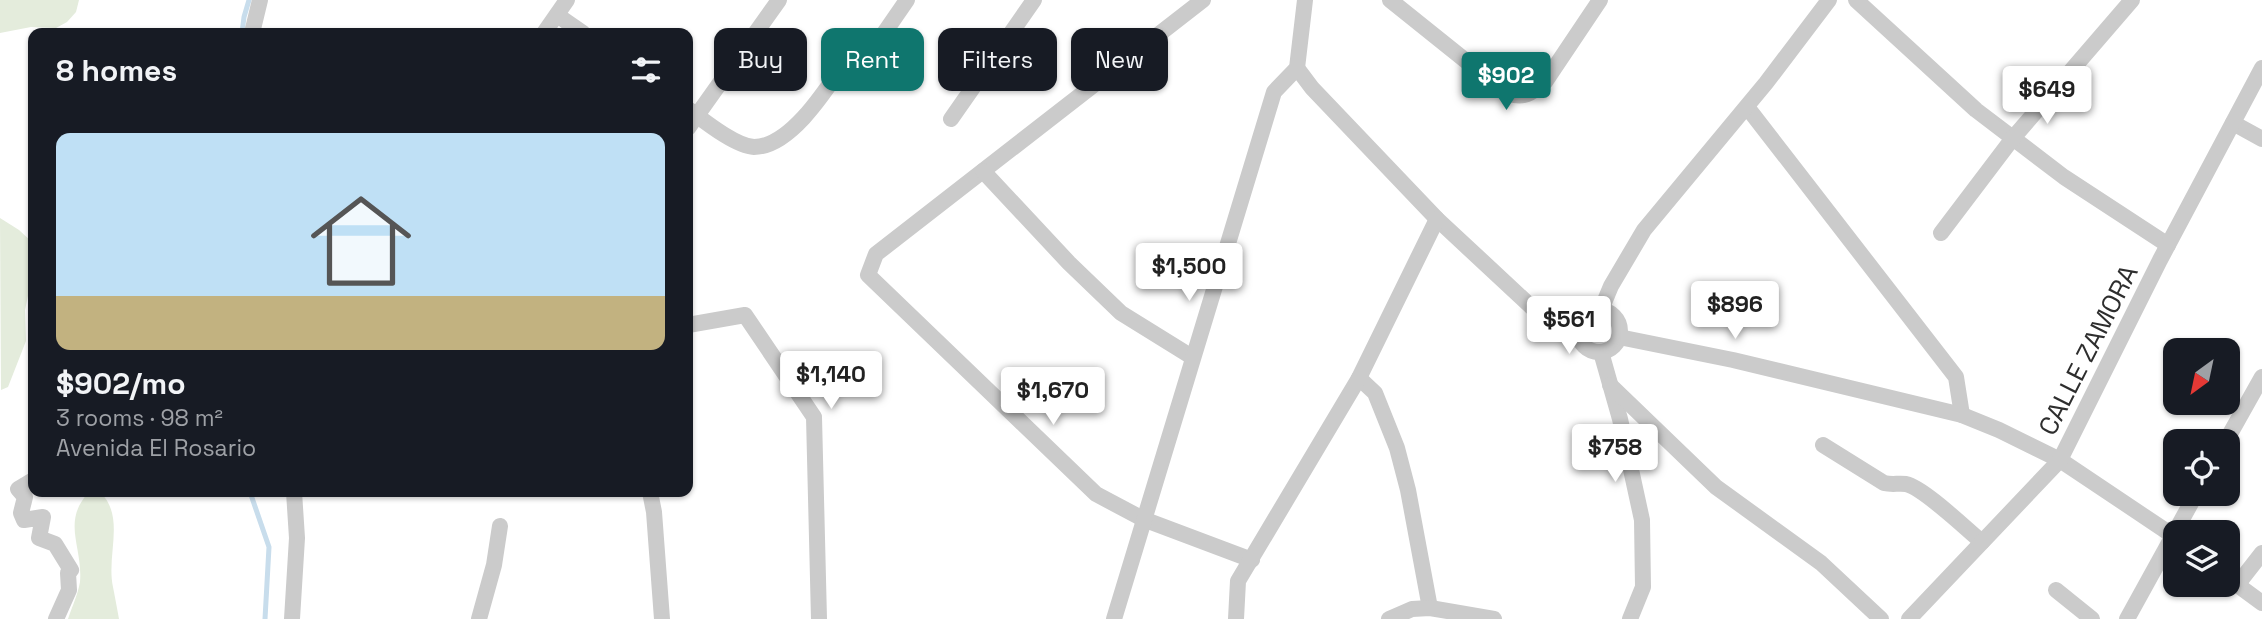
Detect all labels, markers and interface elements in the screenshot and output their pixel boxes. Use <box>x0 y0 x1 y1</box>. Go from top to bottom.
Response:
chip: Buy <box>714 28 807 91</box>
chip: Rent <box>821 28 924 91</box>
chip: Filters <box>938 28 1057 91</box>
chip: New <box>1071 28 1168 91</box>
text: 8 homes <box>56 51 177 90</box>
icon: filters <box>627 51 665 89</box>
pin: $902 <box>1465 52 1547 112</box>
text: $902 <box>1478 60 1534 90</box>
pin: $649 <box>2006 66 2088 126</box>
text: $649 <box>2019 74 2076 104</box>
icon: home <box>298 178 424 304</box>
pin: $1,500 <box>1132 244 1246 303</box>
text: $1,500 <box>1152 251 1226 281</box>
street label: CALLE ZAMORA <box>2030 259 2146 441</box>
pin: $896 <box>1694 282 1776 341</box>
text: $896 <box>1707 289 1763 319</box>
pin: $561 <box>1528 296 1610 356</box>
text: $561 <box>1543 304 1595 334</box>
north arrow <box>2163 338 2240 415</box>
map controls <box>2163 338 2240 597</box>
pin: $1,140 <box>774 352 888 411</box>
text: $1,140 <box>796 359 866 389</box>
text: $902/mo <box>56 364 186 403</box>
pin: $1,670 <box>996 368 1110 427</box>
text: $1,670 <box>1017 375 1089 405</box>
text: 3 rooms · 98 m² <box>56 403 223 433</box>
pin: $758 <box>1574 424 1656 484</box>
button: locate <box>2163 429 2240 506</box>
text: $758 <box>1588 432 1642 462</box>
text: Avenida El Rosario <box>56 433 256 463</box>
button: layers <box>2163 520 2240 597</box>

